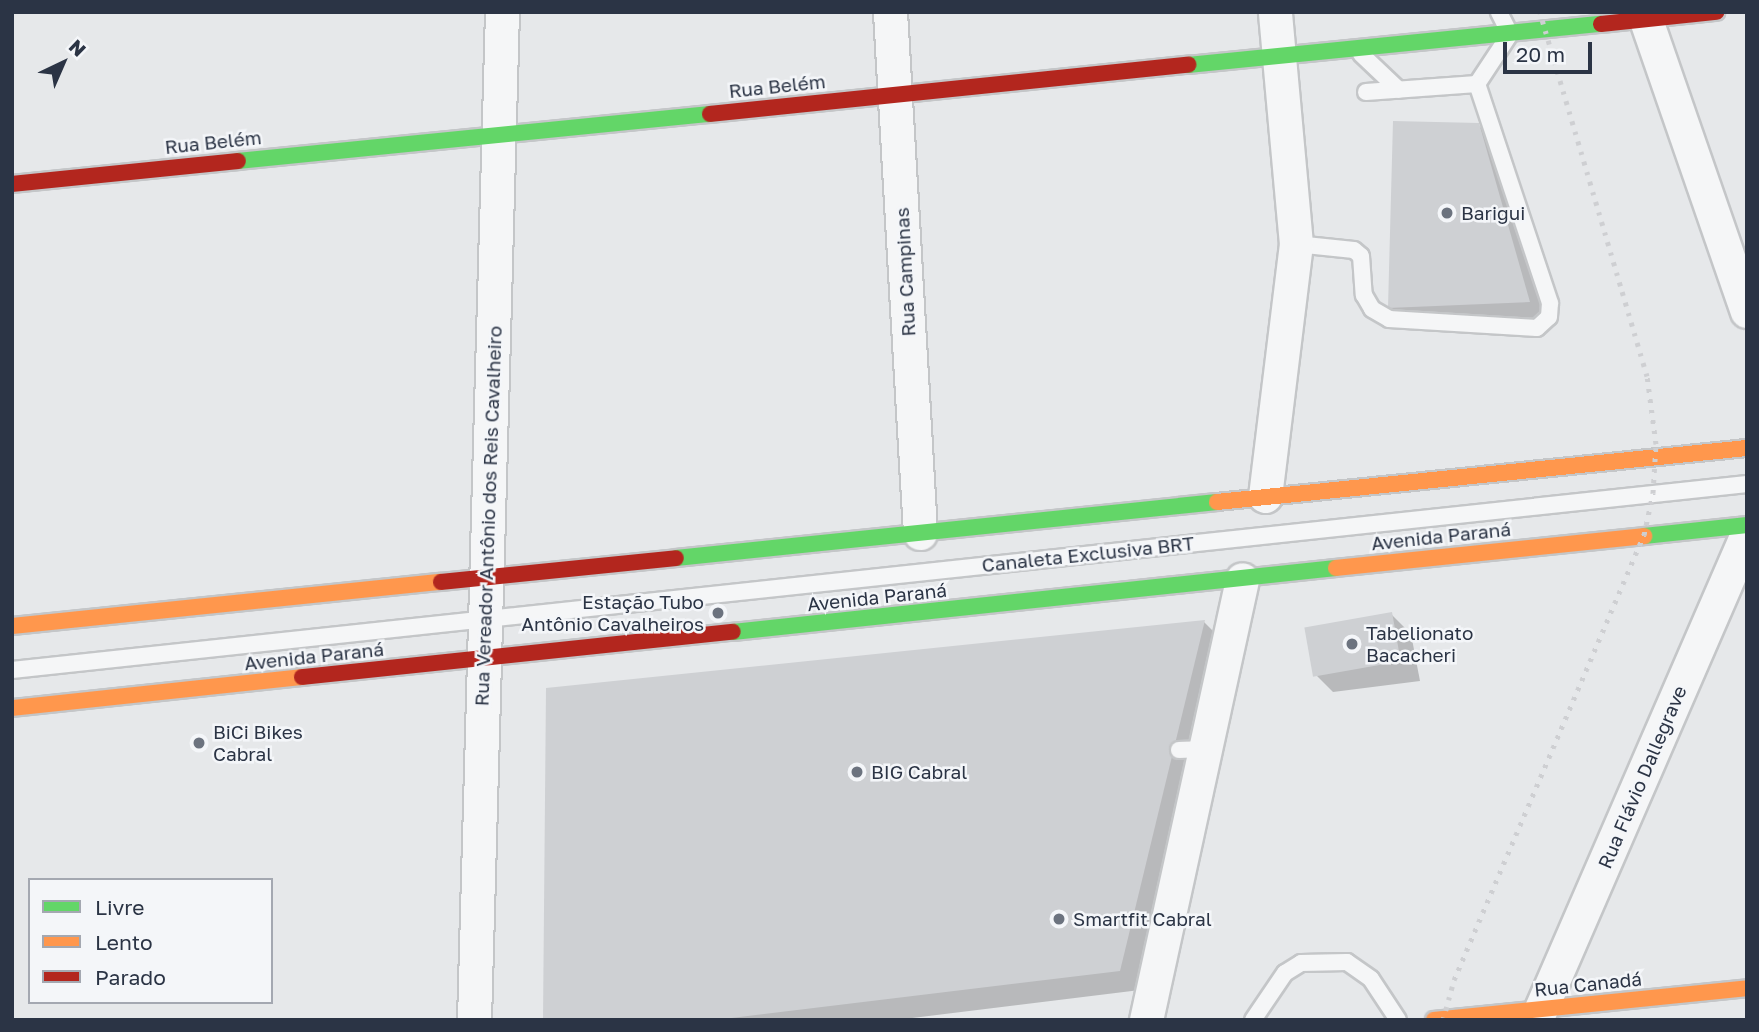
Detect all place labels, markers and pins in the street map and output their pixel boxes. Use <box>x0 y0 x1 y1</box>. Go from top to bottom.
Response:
place label: Barigui <box>1461 202 1525 224</box>
marker: Barigui <box>1439 205 1455 221</box>
place label: Estação Tubo Antônio Cavalheiros <box>521 591 704 635</box>
marker: Estação Tubo Antônio Cavalheiros <box>710 605 726 621</box>
place label: Tabelionato Bacacheri <box>1366 622 1473 666</box>
marker: Tabelionato Bacacheri <box>1344 636 1360 652</box>
place label: BiCi Bikes Cabral <box>213 721 303 765</box>
marker: BiCi Bikes Cabral <box>191 735 207 751</box>
place label: BIG Cabral <box>871 761 967 783</box>
marker: BIG Cabral <box>849 764 865 780</box>
place label: Smartfit Cabral <box>1073 908 1212 930</box>
marker: Smartfit Cabral <box>1051 911 1067 927</box>

